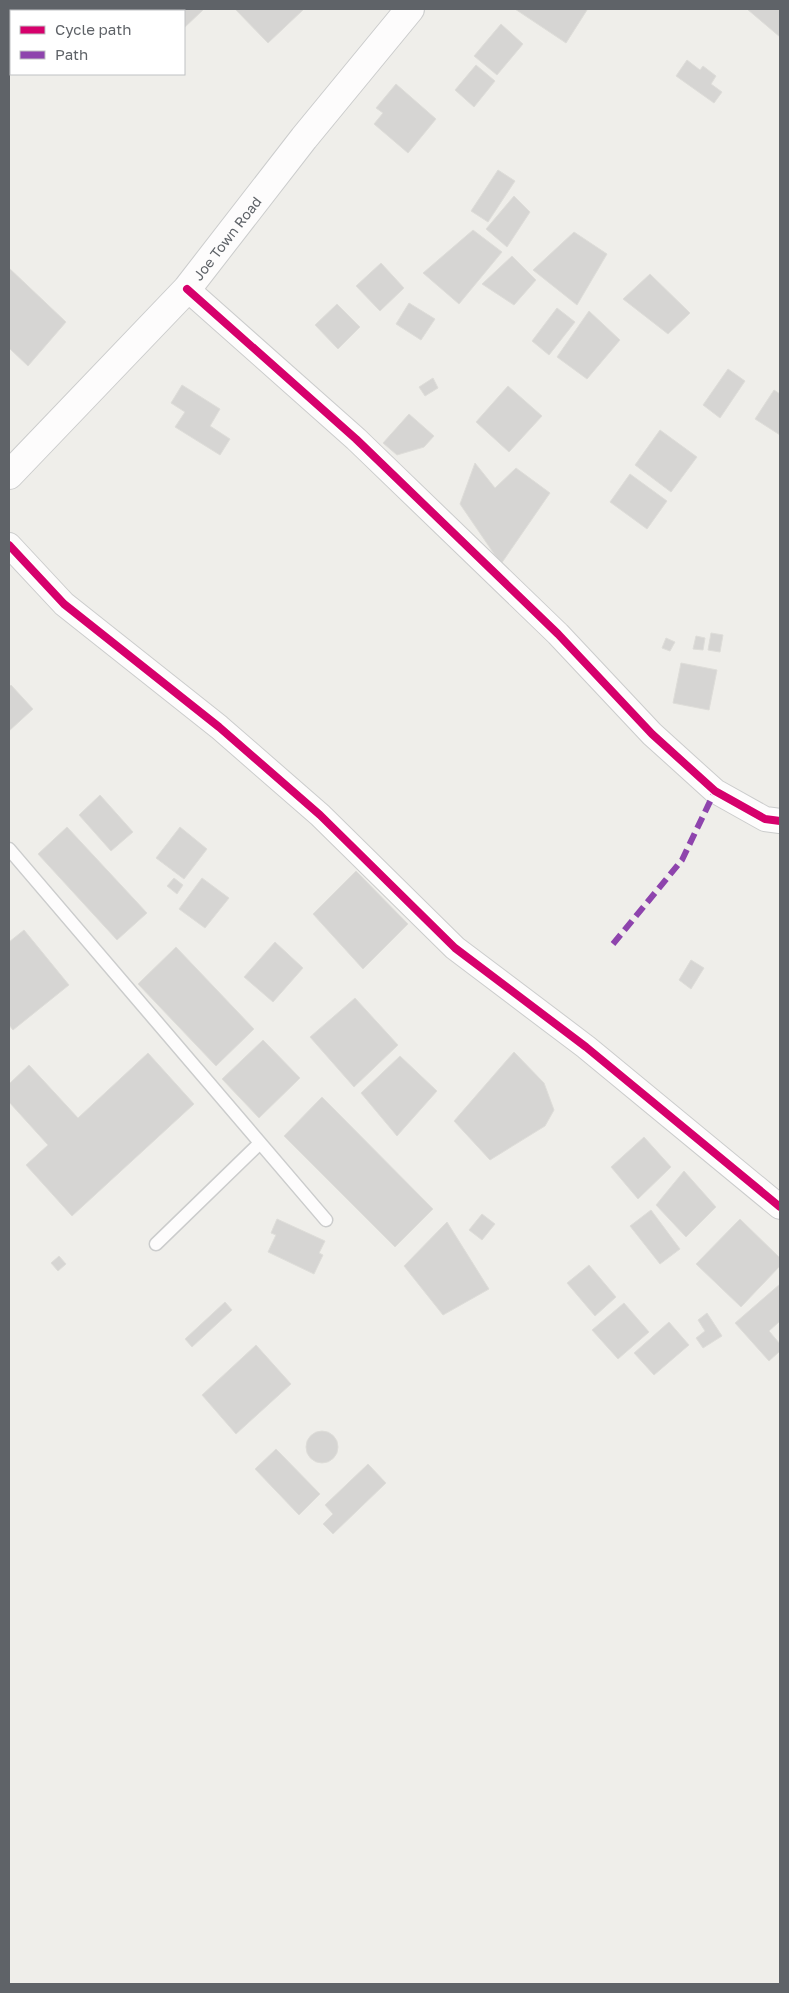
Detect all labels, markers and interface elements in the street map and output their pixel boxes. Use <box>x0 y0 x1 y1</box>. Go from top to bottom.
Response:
legend <box>10 10 185 75</box>
text: Cycle path <box>55 20 131 38</box>
text: Path <box>55 45 88 63</box>
street label: Joe Town Road <box>189 193 264 283</box>

